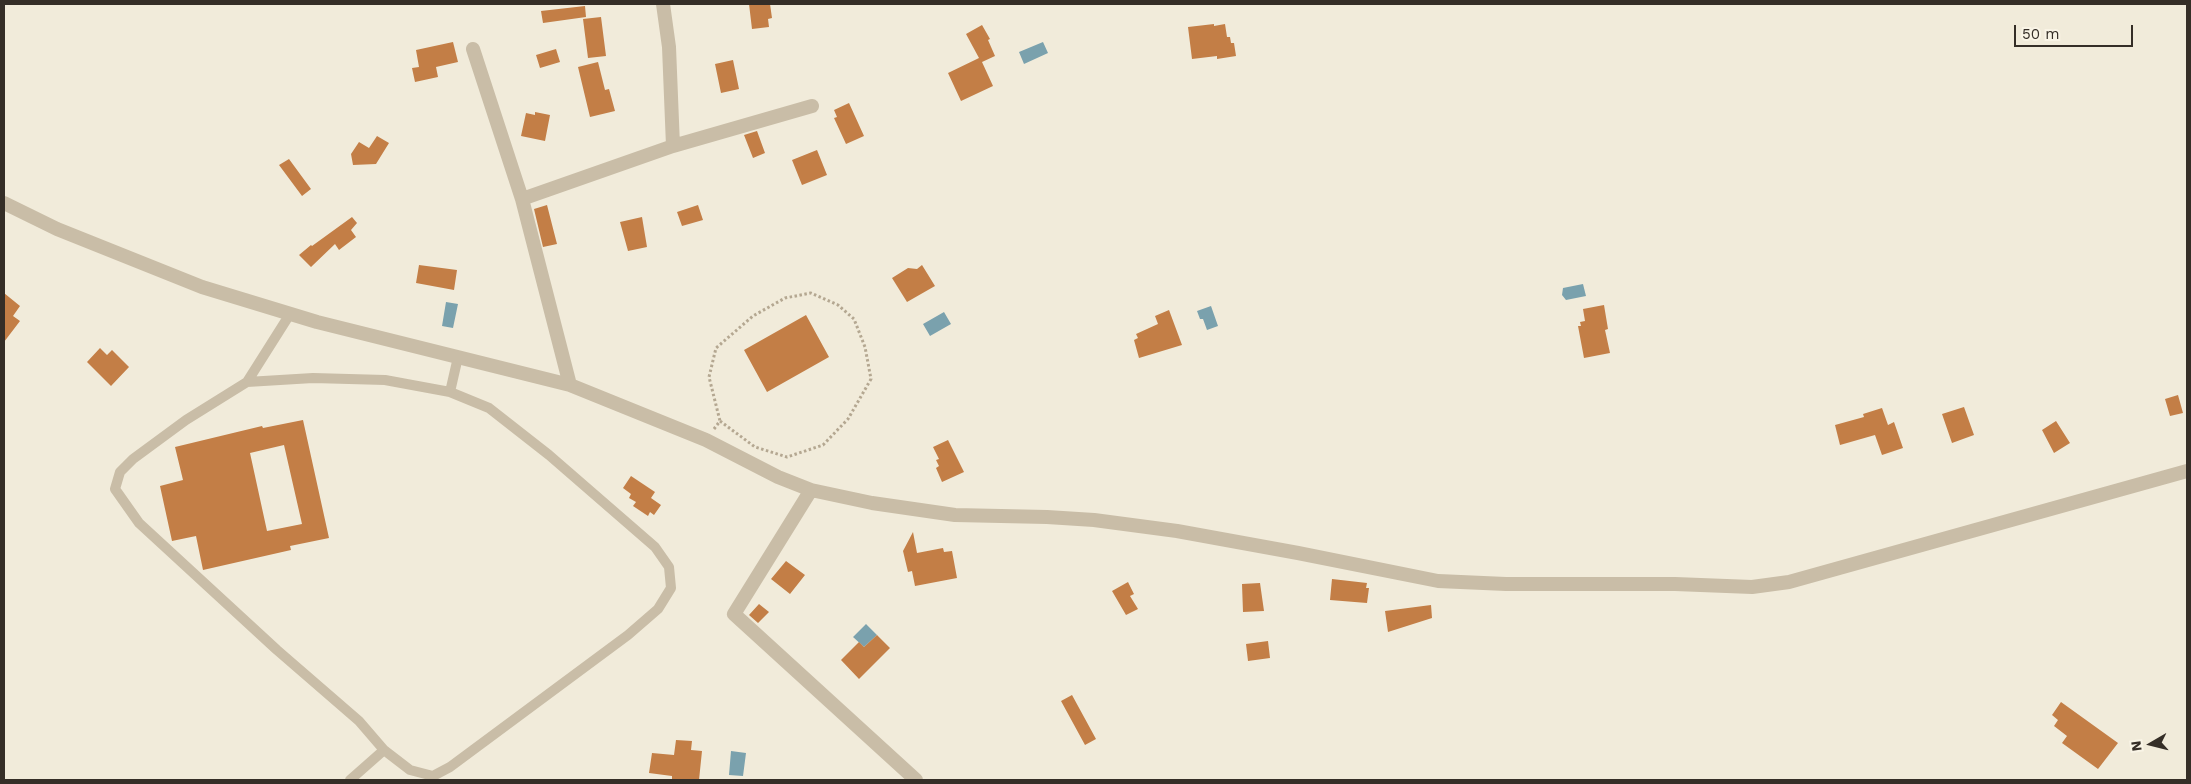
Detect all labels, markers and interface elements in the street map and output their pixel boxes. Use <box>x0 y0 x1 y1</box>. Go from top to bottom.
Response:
scale bar <box>2016 15 2135 47</box>
text: 50 m <box>2022 25 2059 43</box>
north arrow <box>2126 719 2176 769</box>
text: N <box>2128 740 2145 752</box>

